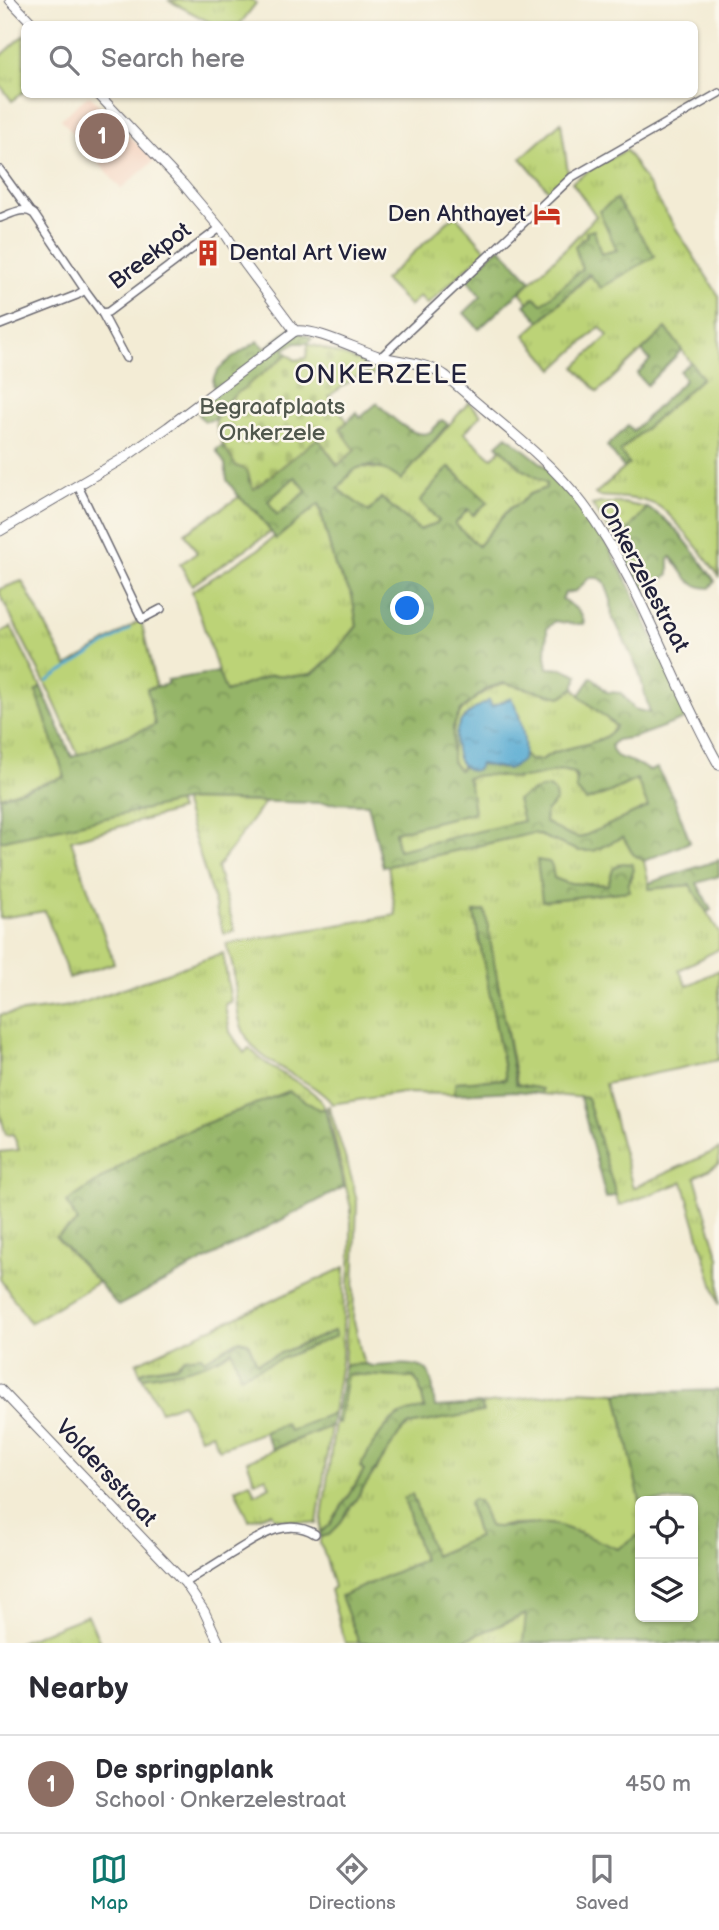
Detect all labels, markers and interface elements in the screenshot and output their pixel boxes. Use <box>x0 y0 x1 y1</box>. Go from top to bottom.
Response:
search box <box>21 21 698 98</box>
icon: search <box>45 41 83 79</box>
text: Search here <box>101 44 245 75</box>
pin: 1 <box>79 110 125 162</box>
hotel icon: Den Ahthayet <box>532 199 562 229</box>
place label: Den Ahthayet <box>387 200 526 228</box>
street label: Breekpot <box>104 216 196 296</box>
building icon: Dental Art View <box>193 238 223 268</box>
place label: Dental Art View <box>229 239 387 267</box>
district label: ONKERZELE <box>295 360 469 391</box>
park label: Begraafplaats Onkerzele <box>199 393 345 447</box>
street label: Onkerzelestraat <box>593 497 695 657</box>
your location <box>390 591 424 625</box>
street label: Voldersstraat <box>49 1414 163 1532</box>
map controls <box>635 1496 698 1622</box>
button: locate <box>635 1496 698 1559</box>
button: layers <box>635 1559 698 1622</box>
text: Nearby <box>28 1671 128 1707</box>
text: De springplank <box>95 1755 273 1786</box>
text: 1 <box>46 1770 56 1798</box>
text: 450 m <box>625 1770 691 1798</box>
text: School · Onkerzelestraat <box>95 1786 346 1814</box>
tab: Map <box>90 1850 128 1915</box>
tab: Directions <box>308 1850 396 1915</box>
tab: Saved <box>576 1850 629 1915</box>

